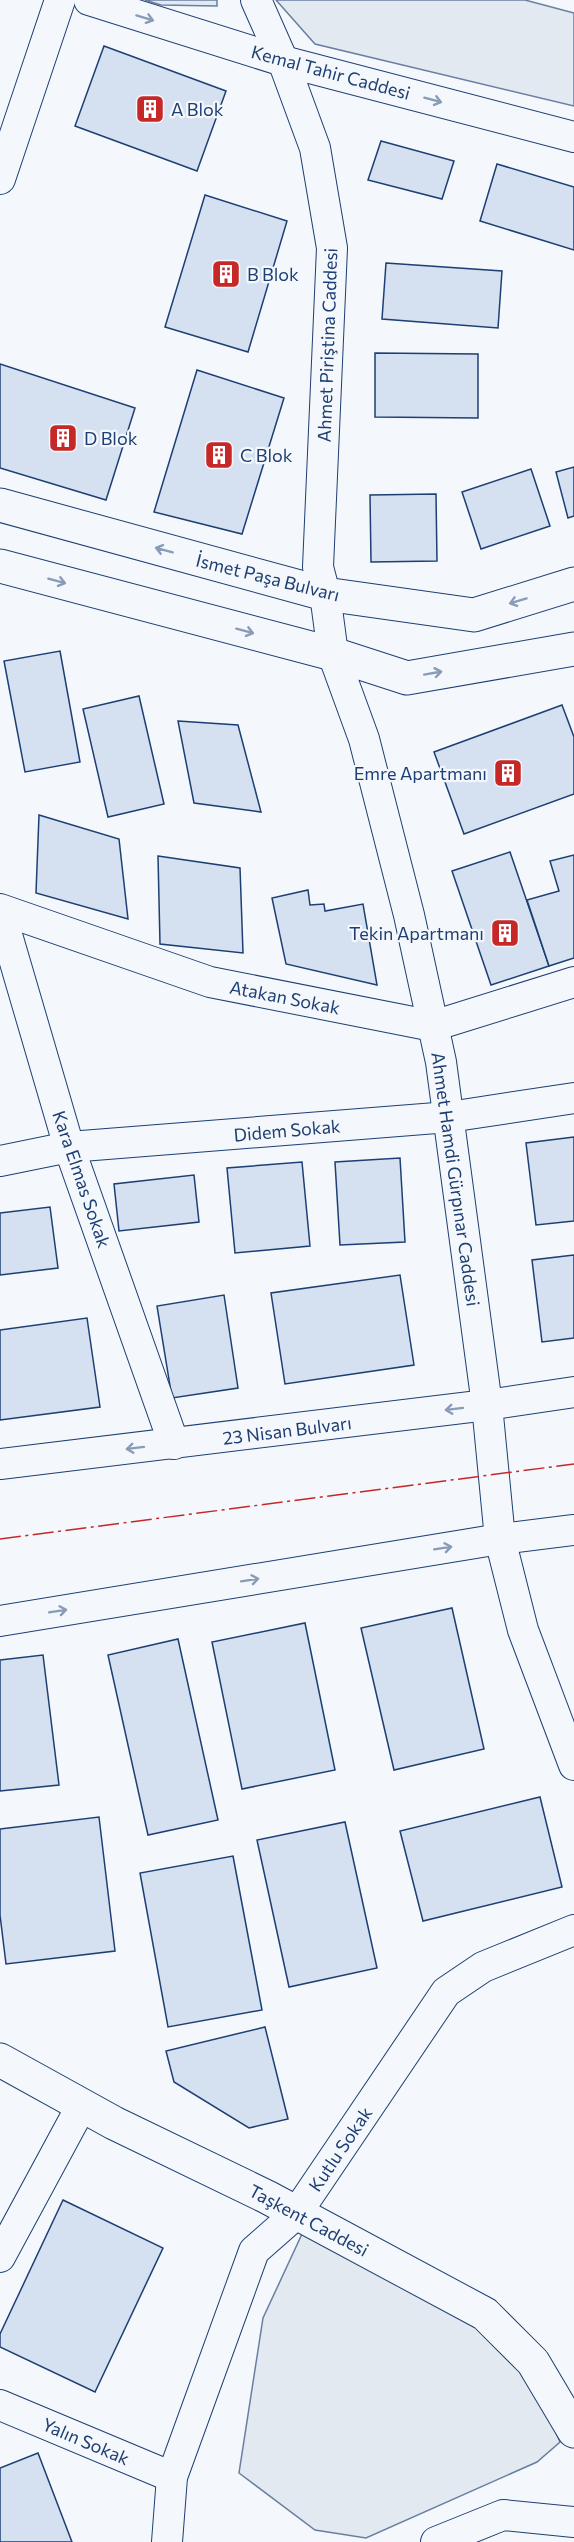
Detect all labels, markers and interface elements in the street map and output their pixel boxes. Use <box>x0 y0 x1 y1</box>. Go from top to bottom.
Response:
one-way arrow <box>135 13 154 24</box>
street label: Kemal Tahir Caddesi <box>249 40 413 104</box>
building icon: A Blok <box>134 93 166 125</box>
one-way arrow <box>424 95 443 107</box>
place label: A Blok <box>171 98 224 120</box>
street label: Ahmet Piriştina Caddesi <box>313 247 341 443</box>
building icon: B Blok <box>210 258 242 290</box>
place label: B Blok <box>247 263 299 285</box>
building icon: D Blok <box>47 422 79 454</box>
place label: D Blok <box>84 427 138 449</box>
building icon: C Blok <box>203 439 235 471</box>
place label: C Blok <box>240 444 293 466</box>
one-way arrow <box>155 544 174 556</box>
street label: İsmet Paşa Bulvarı <box>194 548 342 606</box>
one-way arrow <box>47 576 66 588</box>
one-way arrow <box>509 596 528 607</box>
one-way arrow <box>235 625 254 637</box>
one-way arrow <box>423 668 442 679</box>
building icon: Emre Apartmanı <box>492 757 524 789</box>
place label: Emre Apartmanı <box>354 762 487 784</box>
building icon: Tekin Apartmanı <box>489 917 521 949</box>
place label: Tekin Apartmanı <box>349 922 484 944</box>
street label: Atakan Sokak <box>228 976 342 1018</box>
street label: Ahmet Hamdi Gürpınar Caddesi <box>427 1050 485 1308</box>
street label: Kara Elmas Sokak <box>48 1108 116 1251</box>
street label: Didem Sokak <box>233 1114 342 1146</box>
one-way arrow <box>444 1404 464 1415</box>
street label: 23 Nisan Bulvarı <box>221 1411 353 1449</box>
one-way arrow <box>126 1443 146 1454</box>
one-way arrow <box>432 1543 452 1554</box>
one-way arrow <box>240 1574 260 1585</box>
one-way arrow <box>47 1606 67 1617</box>
street label: Kutlu Sokak <box>304 2102 377 2196</box>
street label: Taşkent Caddesi <box>245 2179 373 2261</box>
street label: Yalın Sokak <box>39 2413 133 2469</box>

